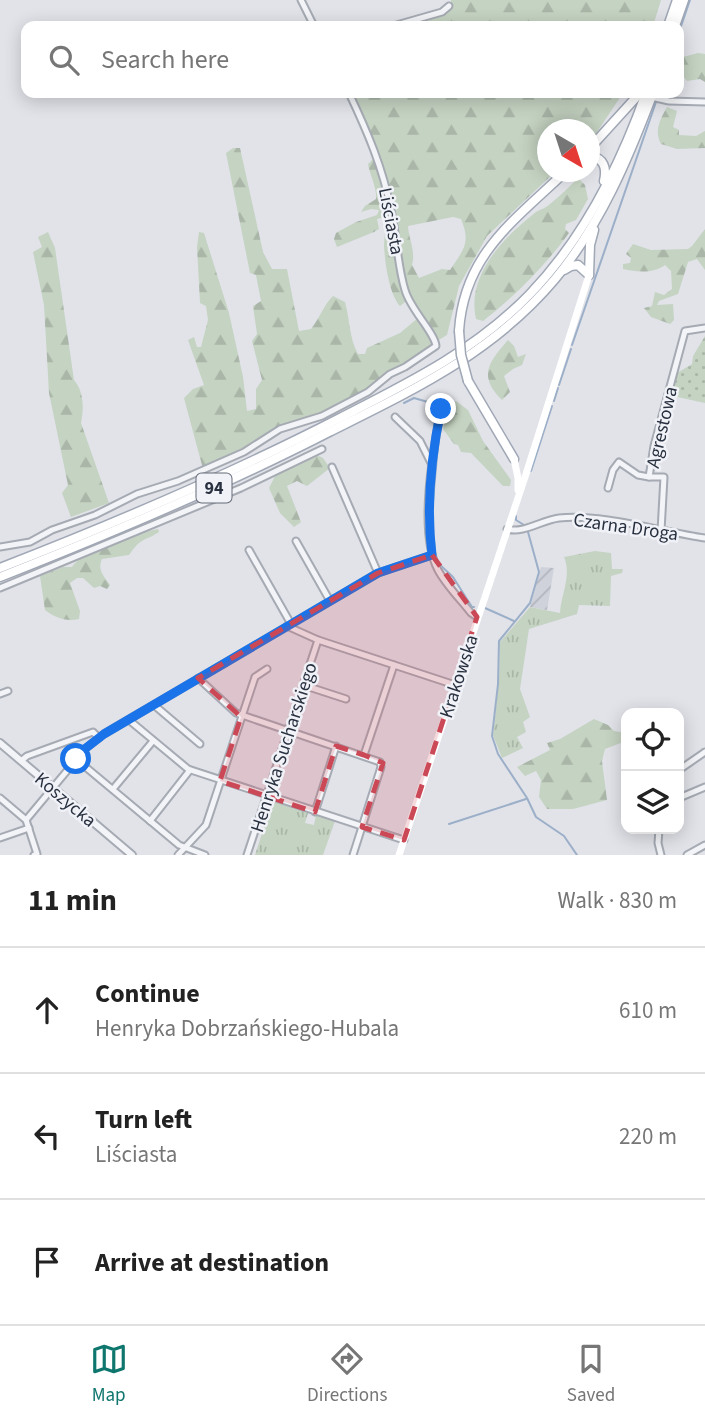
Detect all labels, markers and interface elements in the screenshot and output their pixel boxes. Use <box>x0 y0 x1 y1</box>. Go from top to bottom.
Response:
search box <box>21 21 684 98</box>
icon: search <box>45 41 83 79</box>
text: Search here <box>101 41 229 78</box>
north arrow <box>537 119 600 182</box>
street label: Liściasta <box>371 185 410 257</box>
street label: Agrestowa <box>640 384 685 471</box>
route end <box>425 393 456 424</box>
road number: 94 <box>196 474 232 502</box>
street label: Czarna Droga <box>572 507 680 548</box>
street label: Krakowska <box>433 631 486 722</box>
street label: Henryka Sucharskiego <box>244 659 325 836</box>
map controls <box>621 708 684 834</box>
button: locate <box>621 708 684 771</box>
route start <box>60 743 91 774</box>
street label: Koszycka <box>28 766 102 834</box>
button: layers <box>621 771 684 834</box>
text: 11 min <box>28 879 117 922</box>
text: Walk · 830 m <box>558 884 677 917</box>
text: Continue <box>95 975 200 1012</box>
icon: ahead <box>28 991 66 1029</box>
text: 610 m <box>619 994 677 1027</box>
text: Henryka Dobrzańskiego-Hubala <box>95 1012 399 1045</box>
text: Turn left <box>95 1101 192 1138</box>
icon: left <box>28 1117 66 1155</box>
text: 220 m <box>619 1120 677 1153</box>
text: Liściasta <box>95 1138 177 1171</box>
icon: arrive <box>28 1243 66 1281</box>
text: Arrive at destination <box>95 1244 329 1281</box>
tab: Map <box>90 1340 128 1409</box>
tab: Directions <box>307 1340 387 1409</box>
tab: Saved <box>567 1340 615 1409</box>

